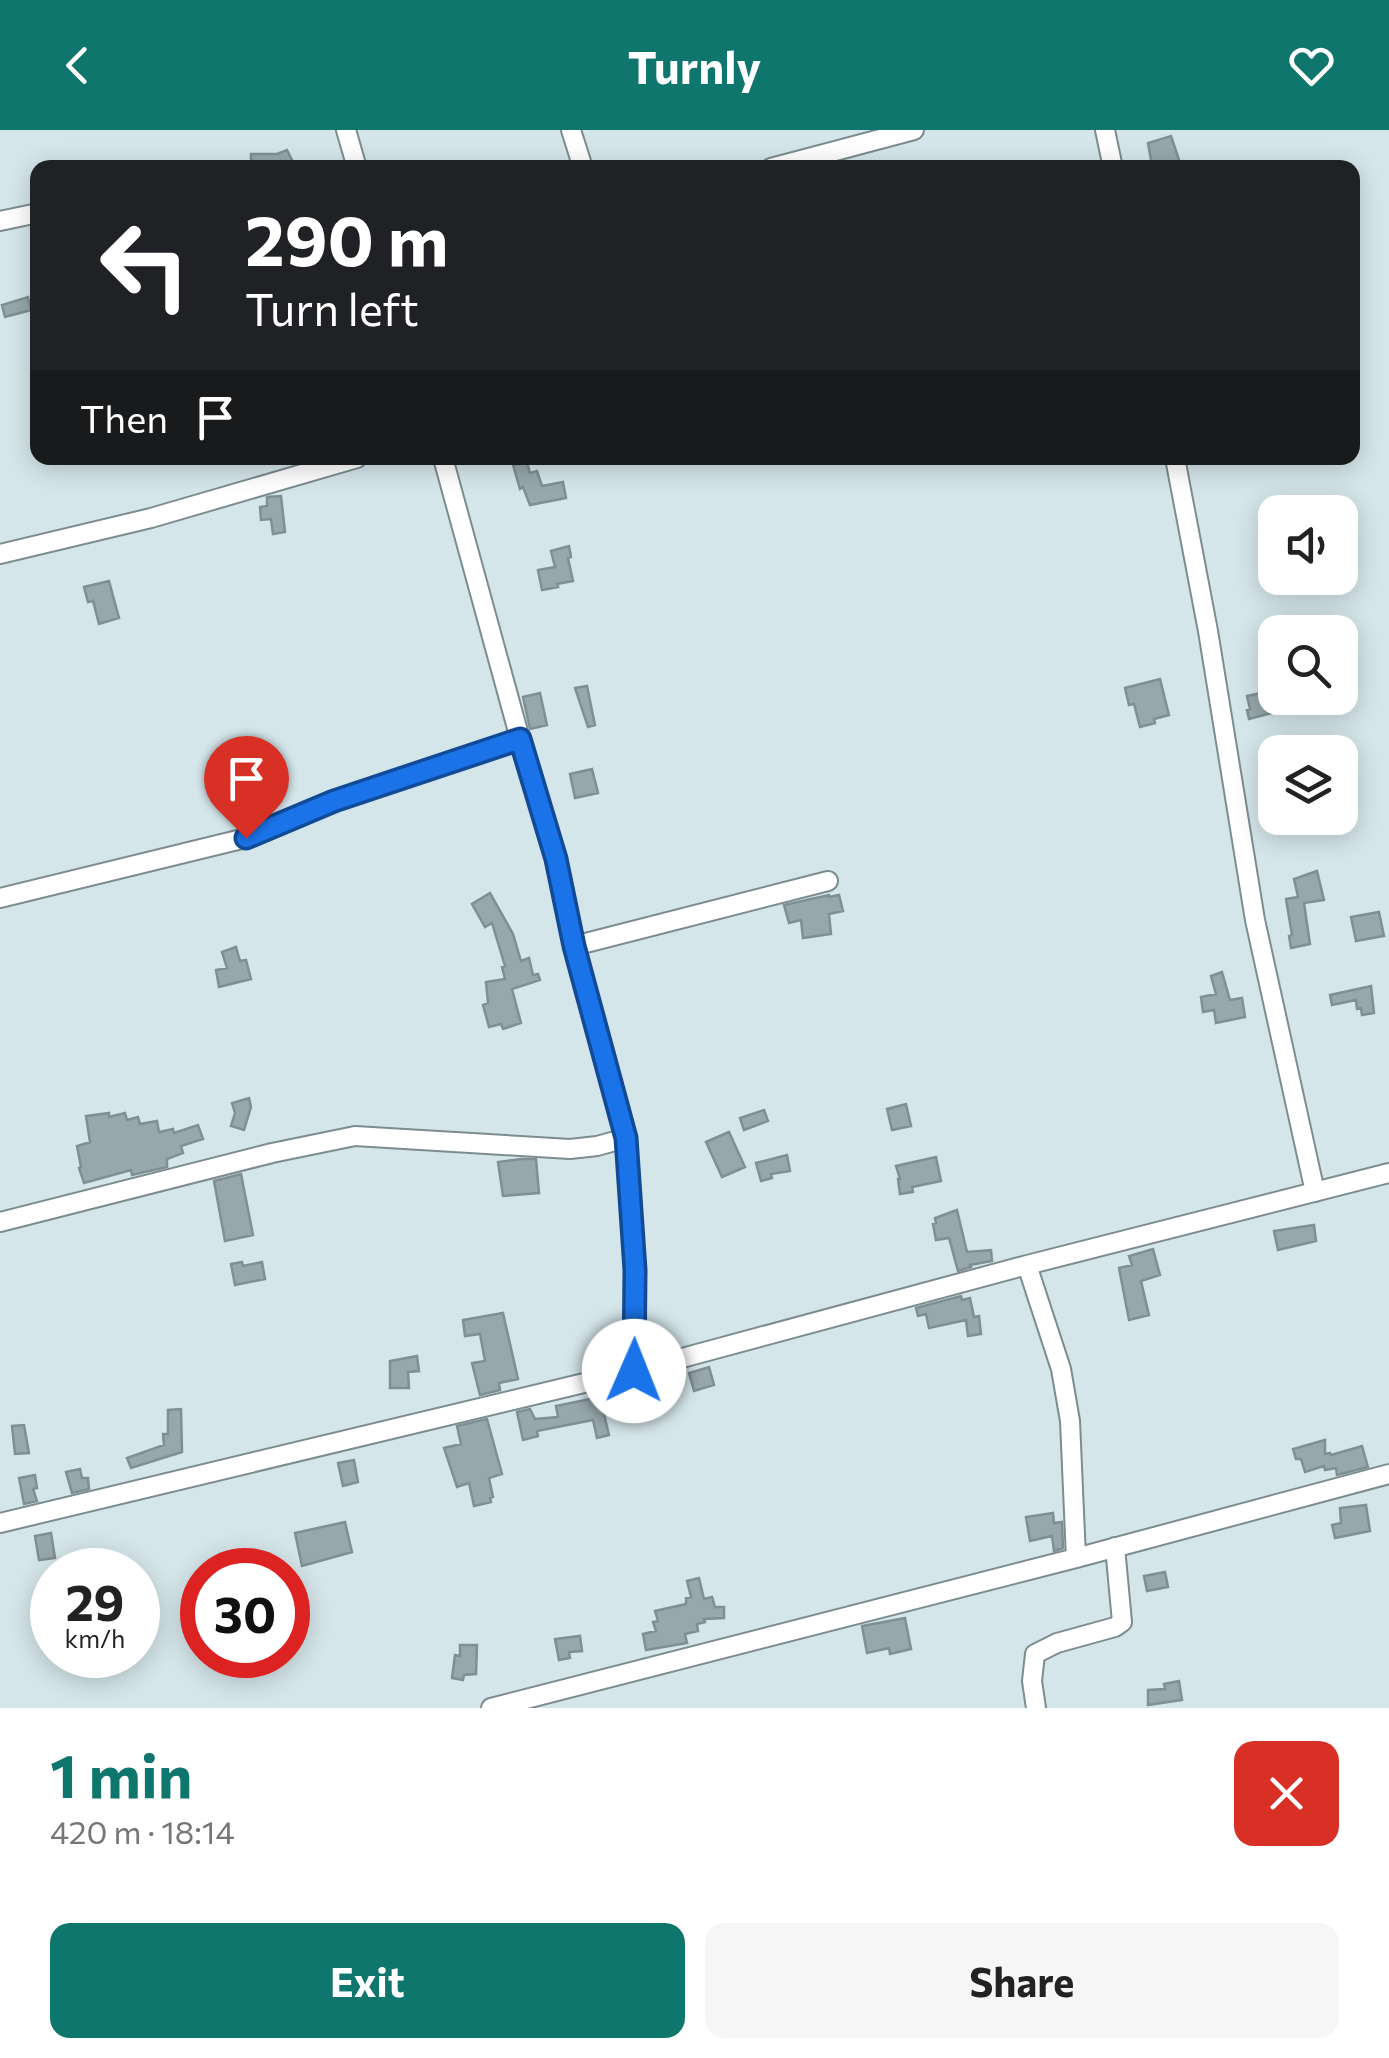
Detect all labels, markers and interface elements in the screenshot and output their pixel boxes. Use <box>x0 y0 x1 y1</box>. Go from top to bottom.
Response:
icon: back <box>50 38 105 93</box>
text: Turnly <box>628 38 761 93</box>
icon: heart <box>1284 38 1339 93</box>
text: 290 m <box>245 195 449 280</box>
icon: left <box>80 200 210 330</box>
text: Turn left <box>245 280 419 335</box>
icon: arrive <box>188 390 243 445</box>
text: Then <box>80 394 168 441</box>
map controls <box>1258 495 1358 835</box>
button: sound <box>1258 495 1358 595</box>
button: search <box>1258 615 1358 715</box>
button: layers <box>1258 735 1358 835</box>
pin <box>204 736 289 839</box>
icon: arrive <box>219 751 274 806</box>
position arrow <box>582 1319 686 1423</box>
speed limit sign: 30 <box>180 1548 310 1678</box>
text: 29 <box>65 1570 124 1631</box>
text: km/h <box>65 1623 125 1653</box>
text: 1 min <box>50 1737 192 1810</box>
button: close <box>1234 1741 1339 1846</box>
text: 420 m · 18:14 <box>50 1811 235 1851</box>
button: Exit <box>50 1923 685 2038</box>
button: Share <box>705 1923 1339 2038</box>

